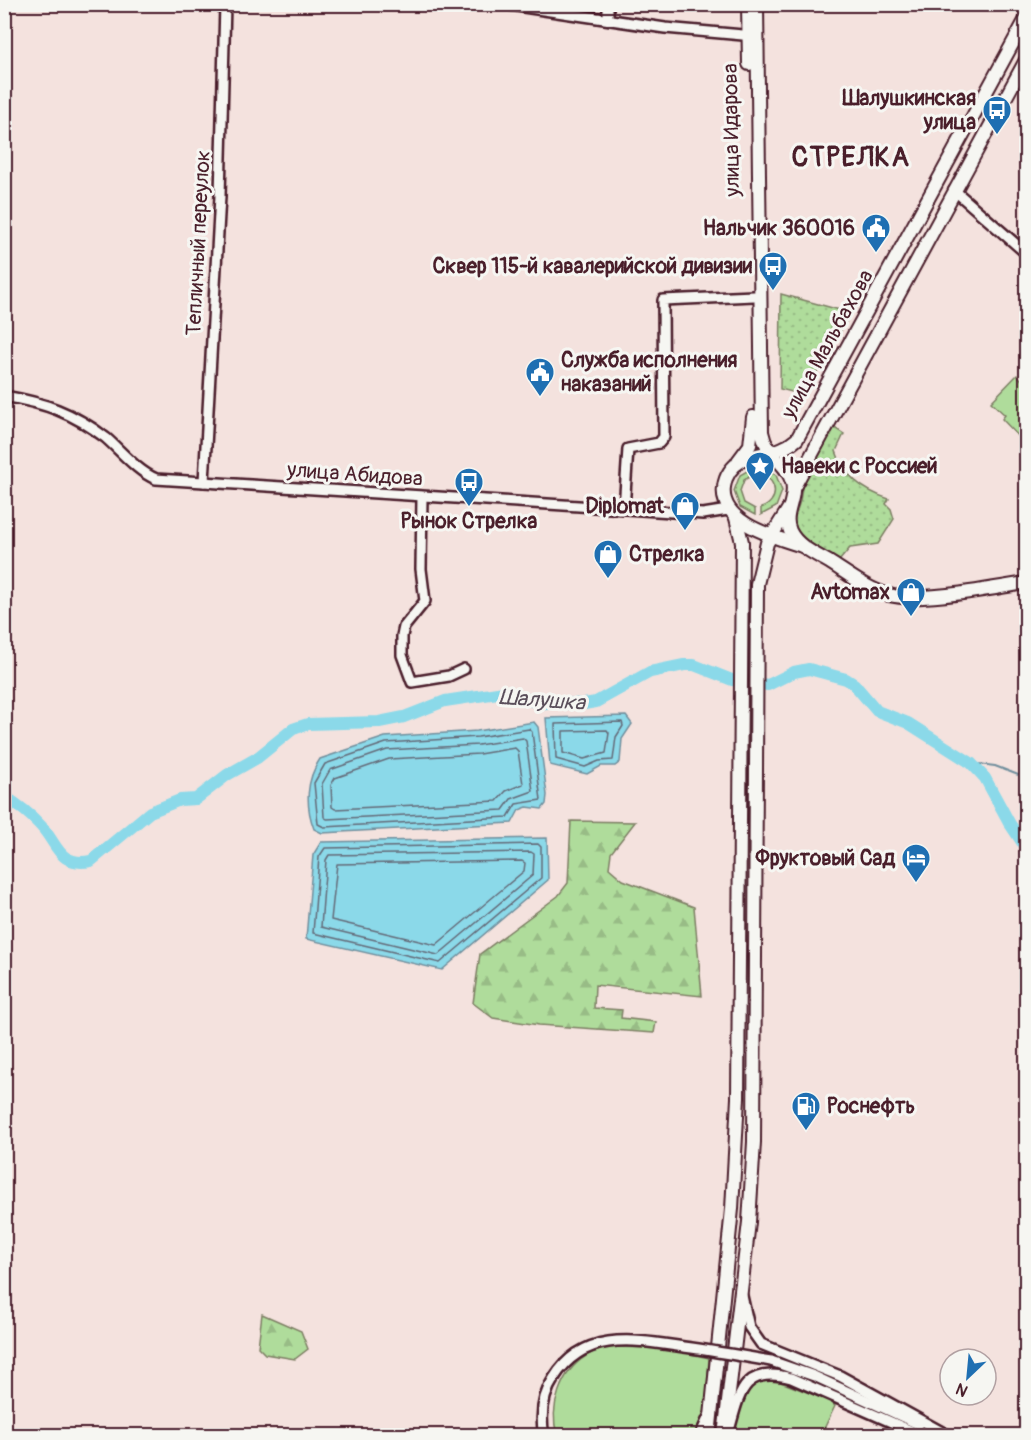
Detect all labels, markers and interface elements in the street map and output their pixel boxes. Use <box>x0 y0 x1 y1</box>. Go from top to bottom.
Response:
street label: улица Идарова <box>717 63 746 198</box>
place label: Шалушкинская улица <box>841 85 976 136</box>
bus stop icon: Шалушкинская улица <box>981 94 1013 136</box>
district label: СТРЕЛКА <box>792 141 910 174</box>
street label: Тепличный переулок <box>180 149 217 336</box>
public building icon: Нальчик 360016 <box>860 212 892 254</box>
place label: Нальчик 360016 <box>703 215 855 242</box>
bus stop icon: Сквер 115-й кавалерийской дивизии <box>757 250 789 292</box>
place label: Сквер 115-й кавалерийской дивизии <box>432 253 753 280</box>
street label: улица Мальбахова <box>775 265 880 424</box>
place label: Служба исполнения наказаний <box>561 347 737 398</box>
public building icon: Служба исполнения наказаний <box>524 356 556 398</box>
place icon: Навеки с Россией <box>744 450 776 492</box>
place label: Навеки с Россией <box>781 453 938 480</box>
street label: улица Абидова <box>285 456 424 493</box>
bus stop icon: Рынок Стрелка <box>453 466 485 508</box>
shop icon: Diplomat <box>669 490 701 532</box>
place label: Diplomat <box>585 493 665 520</box>
place label: Рынок Стрелка <box>401 508 537 535</box>
shop icon: Стрелка <box>592 538 624 580</box>
place label: Стрелка <box>629 541 705 568</box>
shop icon: Avtomax <box>895 576 927 618</box>
place label: Avtomax <box>810 579 890 606</box>
water label: Шалушка <box>498 683 588 717</box>
hotel icon: Фруктовый Сад <box>900 842 932 884</box>
place label: Фруктовый Сад <box>755 845 895 872</box>
fuel station icon: Роснефть <box>790 1090 822 1132</box>
place label: Роснефть <box>827 1093 915 1120</box>
north arrow <box>938 1347 998 1407</box>
text: N <box>952 1378 971 1401</box>

